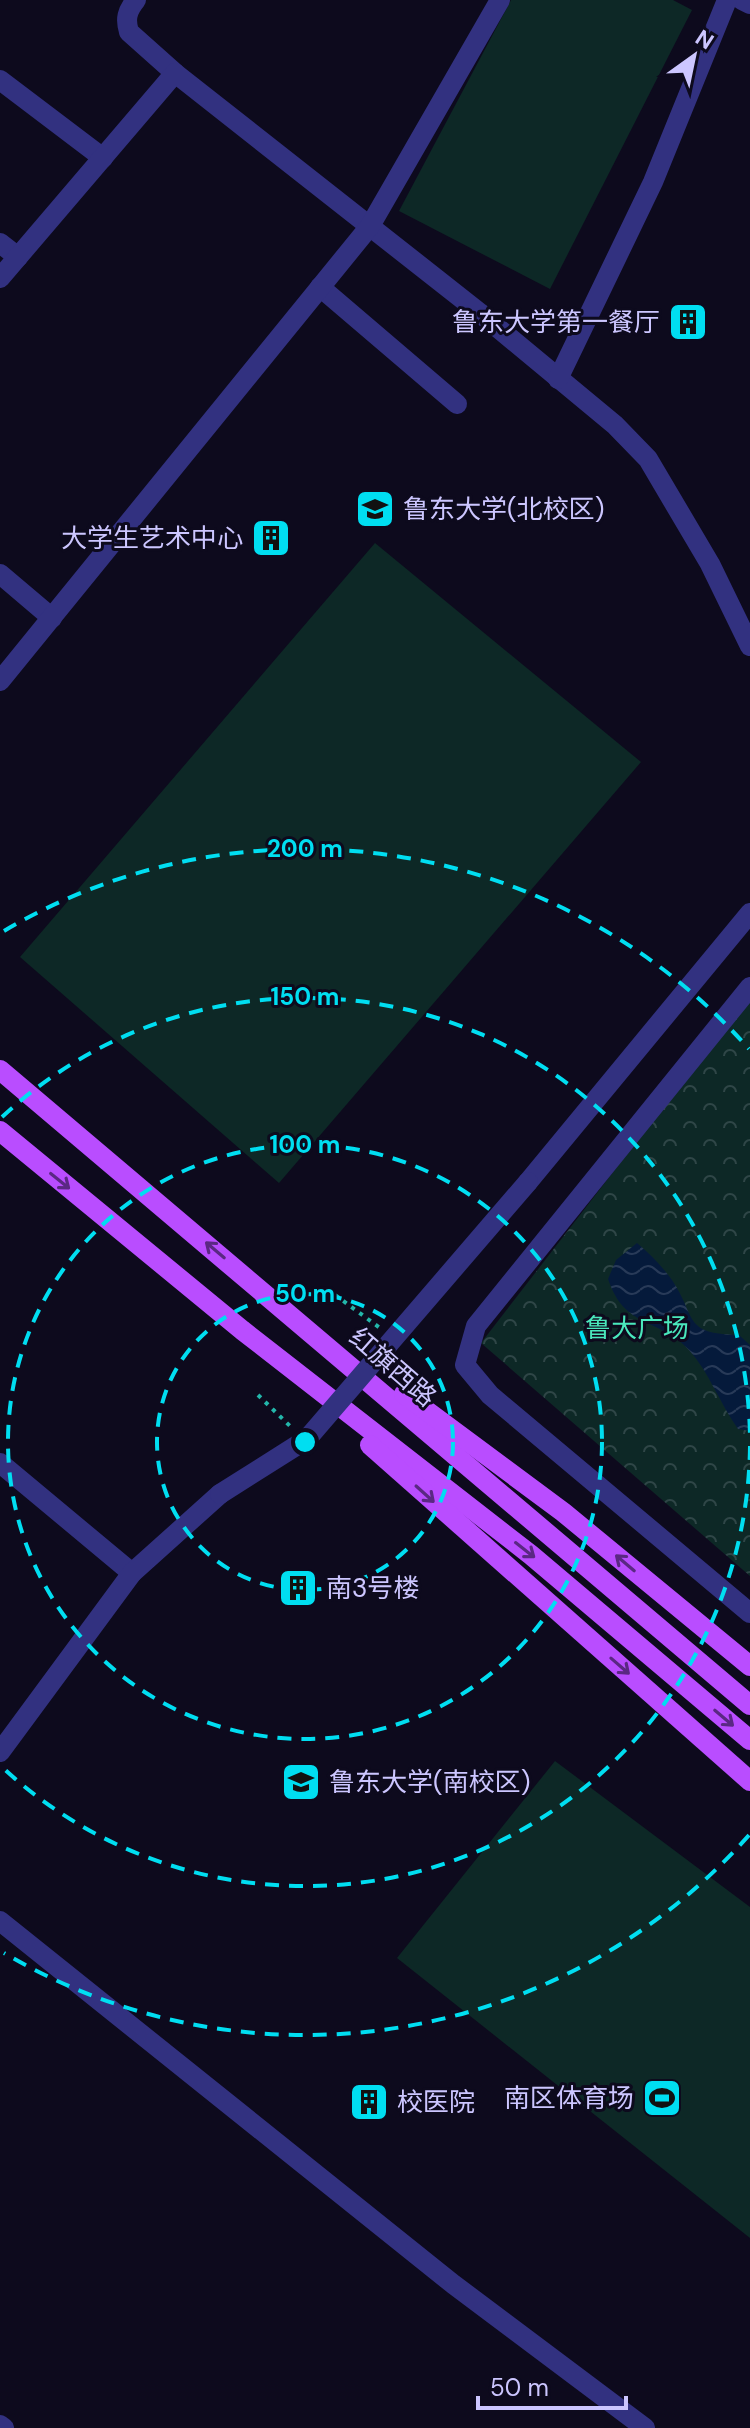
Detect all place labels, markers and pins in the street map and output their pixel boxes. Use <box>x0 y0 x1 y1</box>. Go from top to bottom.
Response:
building icon: 鲁东大学第一餐厅 <box>667 301 709 343</box>
place label: 鲁东大学第一餐厅 <box>452 305 660 339</box>
school or university icon: 鲁东大学(北校区) <box>354 488 396 530</box>
place label: 鲁东大学(北校区) <box>403 492 604 526</box>
building icon: 大学生艺术中心 <box>250 517 292 559</box>
place label: 大学生艺术中心 <box>61 521 243 555</box>
centre of rings <box>291 1428 319 1456</box>
building icon: 南3号楼 <box>277 1567 319 1609</box>
place label: 南3号楼 <box>326 1571 419 1605</box>
school or university icon: 鲁东大学(南校区) <box>280 1761 322 1803</box>
place label: 鲁东大学(南校区) <box>329 1765 530 1799</box>
sports icon: 南区体育场 <box>641 2077 683 2119</box>
building icon: 校医院 <box>348 2081 390 2123</box>
place label: 南区体育场 <box>504 2081 634 2115</box>
place label: 校医院 <box>397 2085 475 2119</box>

